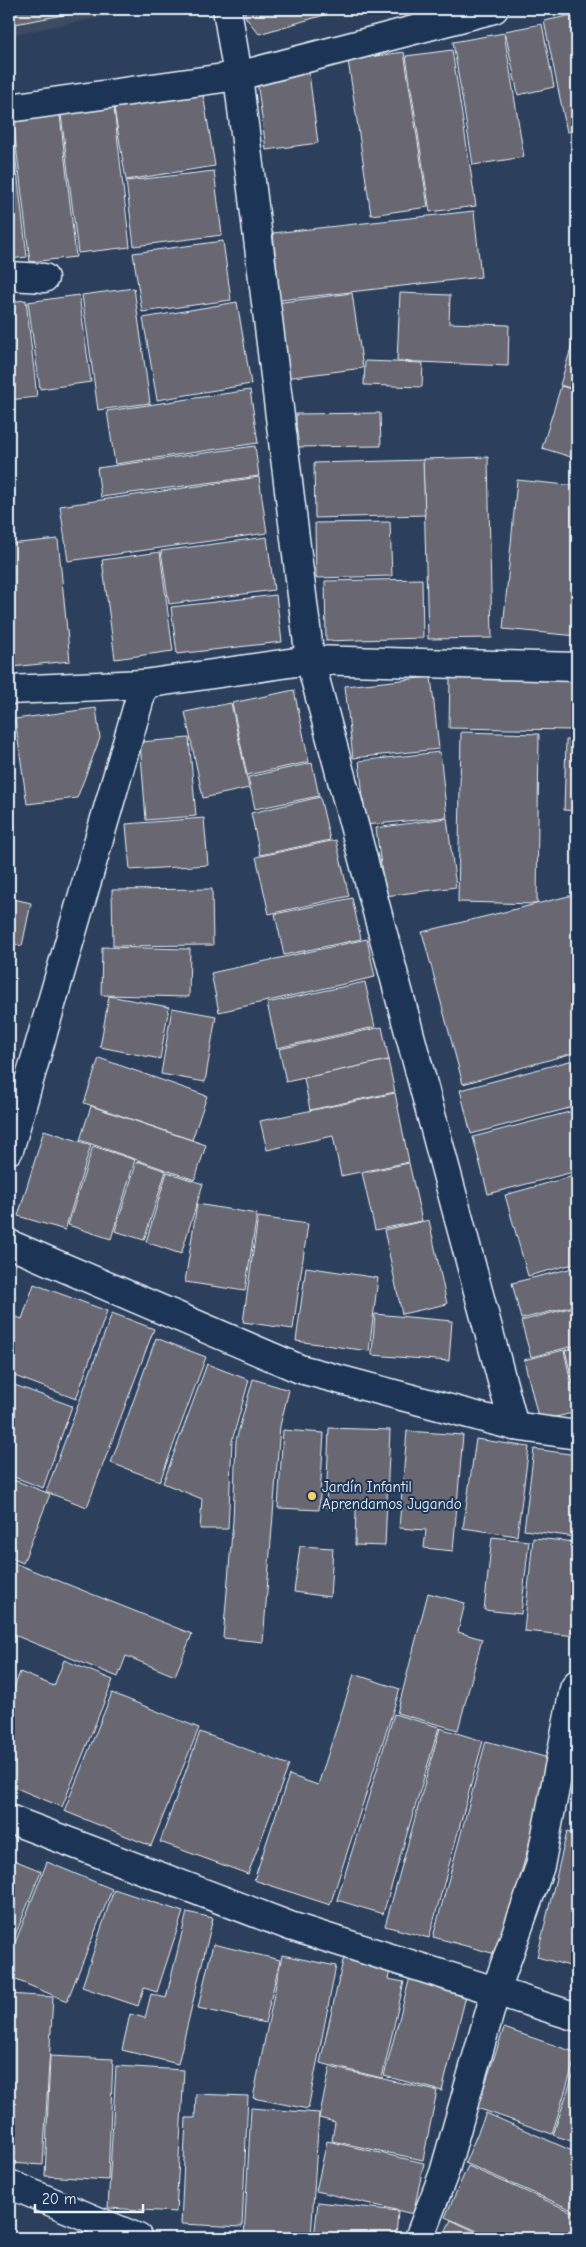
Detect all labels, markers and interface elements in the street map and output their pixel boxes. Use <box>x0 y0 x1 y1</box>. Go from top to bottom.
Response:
place label: Jardín Infantil Aprendamos Jugando <box>322 1478 462 1513</box>
marker: Jardín Infantil Aprendamos Jugando <box>306 1490 318 1502</box>
scale bar <box>35 2182 142 2214</box>
text: 20 m <box>42 2190 76 2208</box>

